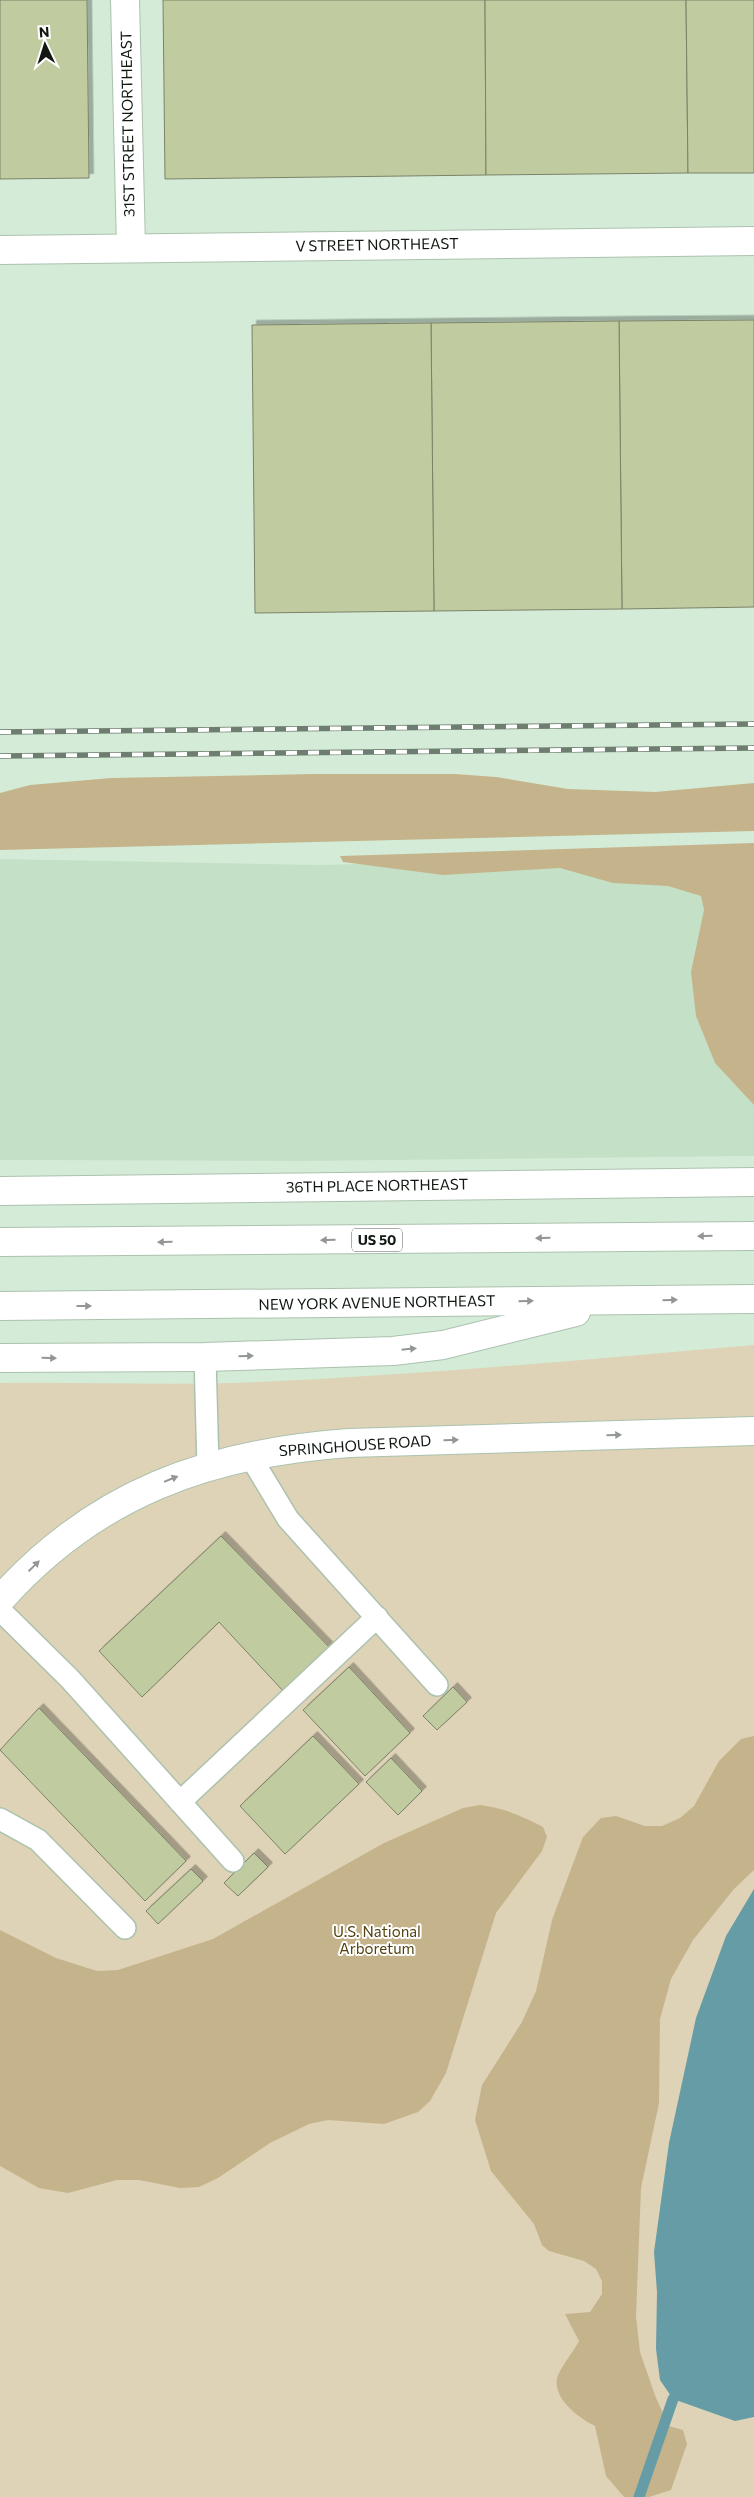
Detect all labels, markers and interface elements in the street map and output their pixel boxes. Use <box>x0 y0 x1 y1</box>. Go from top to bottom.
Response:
north arrow <box>20 20 70 70</box>
text: N <box>38 23 50 40</box>
street label: 31ST STREET NORTHEAST <box>116 30 138 217</box>
street label: V STREET NORTHEAST <box>295 234 459 254</box>
street label: 36TH PLACE NORTHEAST <box>286 1174 469 1196</box>
road number: US 50 <box>352 1228 402 1252</box>
one-way arrow <box>697 1232 713 1240</box>
one-way arrow <box>535 1234 551 1242</box>
one-way arrow <box>320 1236 336 1244</box>
one-way arrow <box>157 1238 173 1246</box>
street label: NEW YORK AVENUE NORTHEAST <box>258 1291 496 1313</box>
one-way arrow <box>662 1296 678 1304</box>
one-way arrow <box>518 1297 534 1305</box>
one-way arrow <box>76 1302 92 1310</box>
one-way arrow <box>401 1345 417 1353</box>
one-way arrow <box>238 1352 254 1360</box>
one-way arrow <box>41 1355 57 1363</box>
street label: SPRINGHOUSE ROAD <box>278 1431 432 1459</box>
one-way arrow <box>606 1431 622 1439</box>
one-way arrow <box>443 1435 459 1443</box>
one-way arrow <box>163 1475 178 1482</box>
one-way arrow <box>28 1560 40 1572</box>
park label: U.S. National Arboretum <box>333 1922 421 1957</box>

